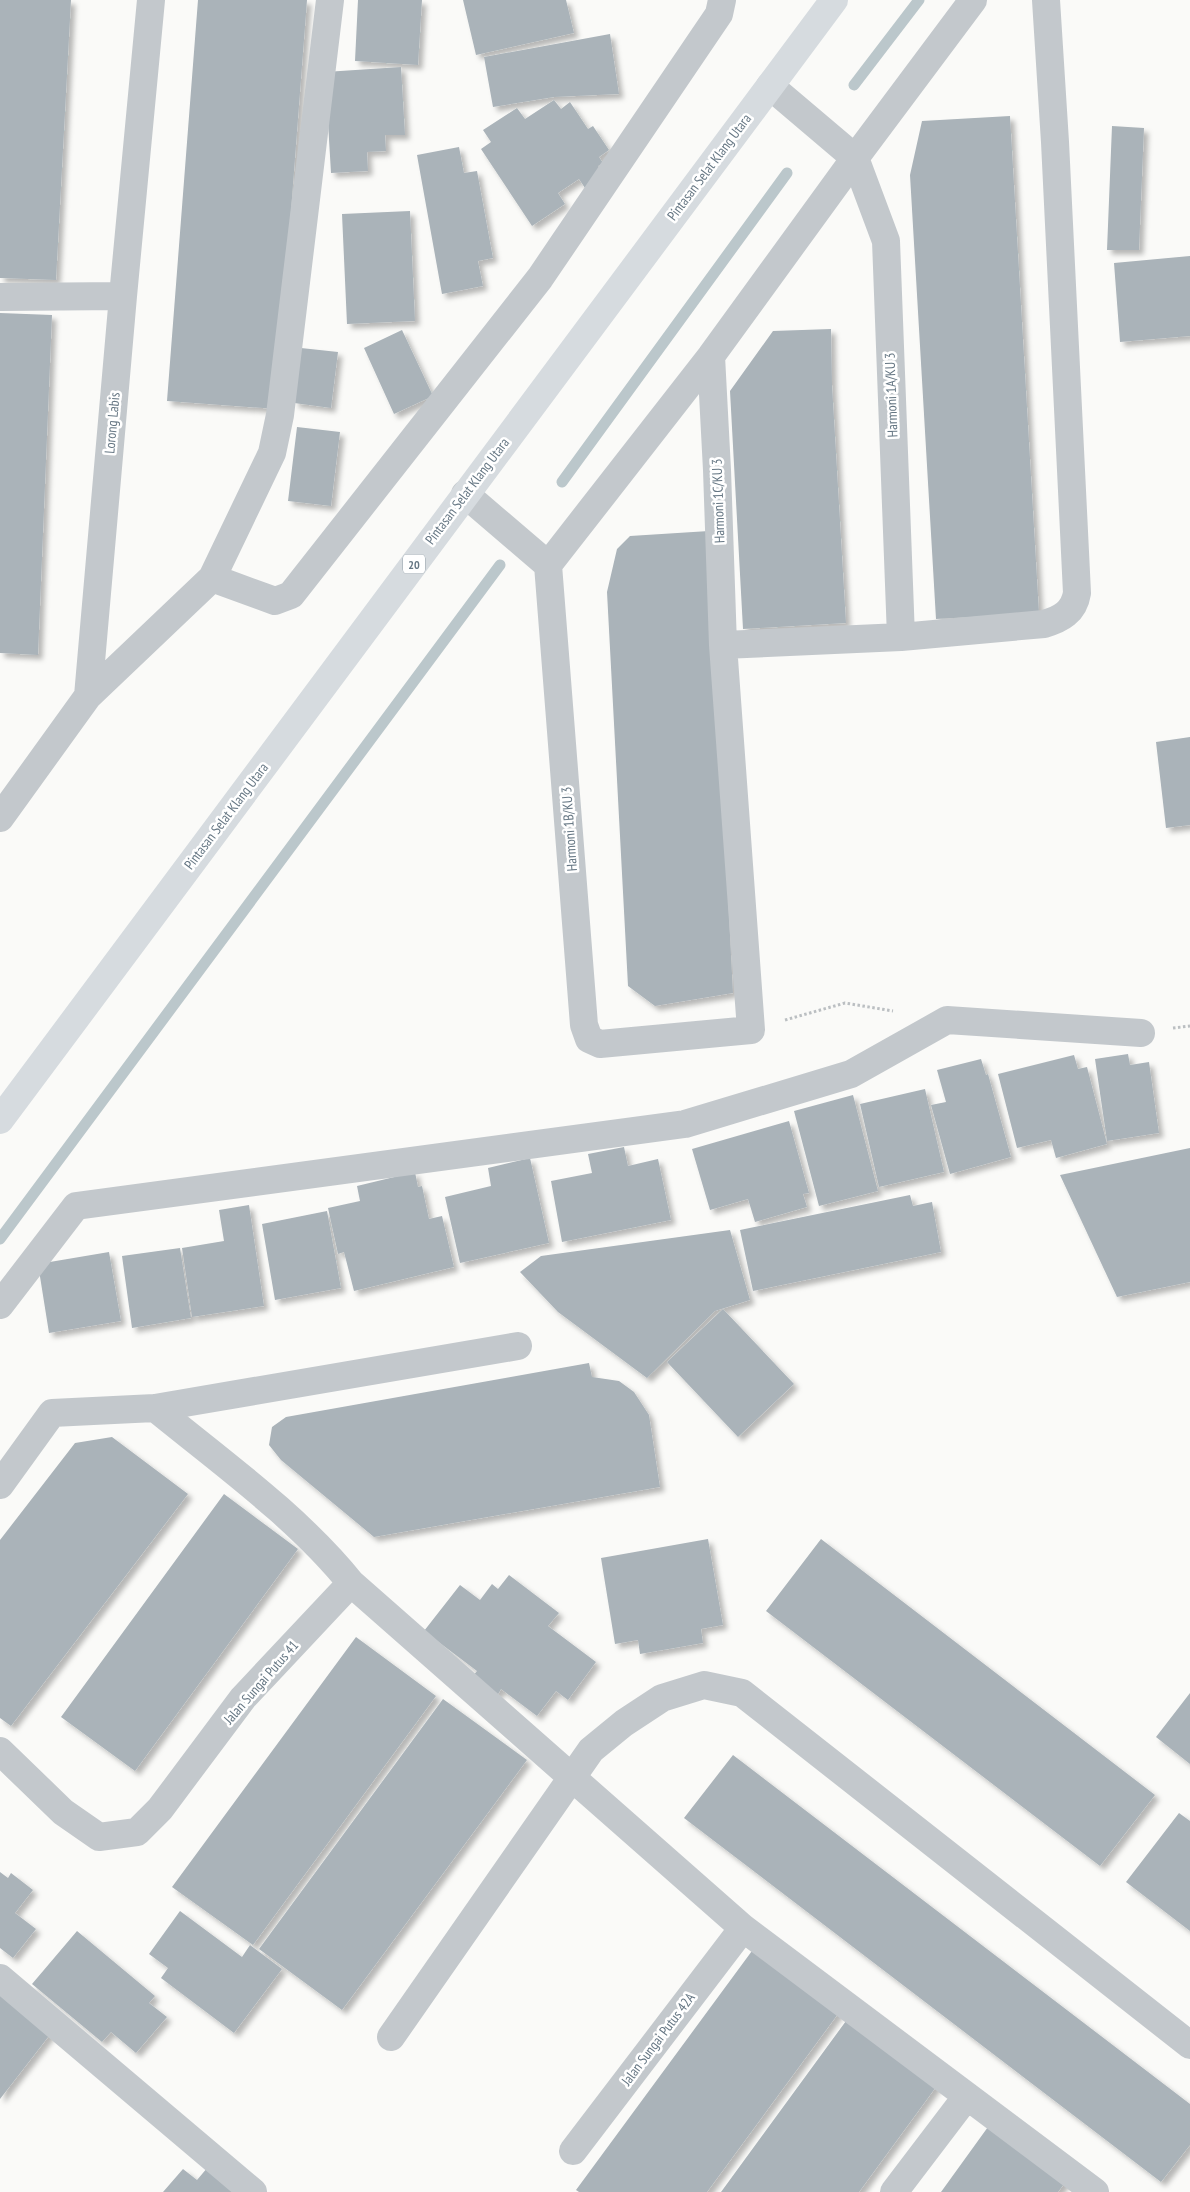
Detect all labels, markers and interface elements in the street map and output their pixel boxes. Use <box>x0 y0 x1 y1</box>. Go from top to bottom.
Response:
street label: Pintasan Selat Klang Utara <box>663 110 755 224</box>
street label: Harmoni 1A/KU 3 <box>881 352 901 438</box>
street label: Lorong Labis <box>100 391 124 454</box>
street label: Pintasan Selat Klang Utara <box>421 434 513 548</box>
street label: Harmoni 1C/KU 3 <box>708 458 728 544</box>
road number: 20 <box>403 554 425 574</box>
street label: Pintasan Selat Klang Utara <box>180 759 272 873</box>
street label: Harmoni 1B/KU 3 <box>557 786 581 872</box>
street label: Jalan Sungai Putus 41 <box>219 1636 302 1728</box>
street label: Jalan Sungai Putus 42A <box>617 1989 699 2090</box>

